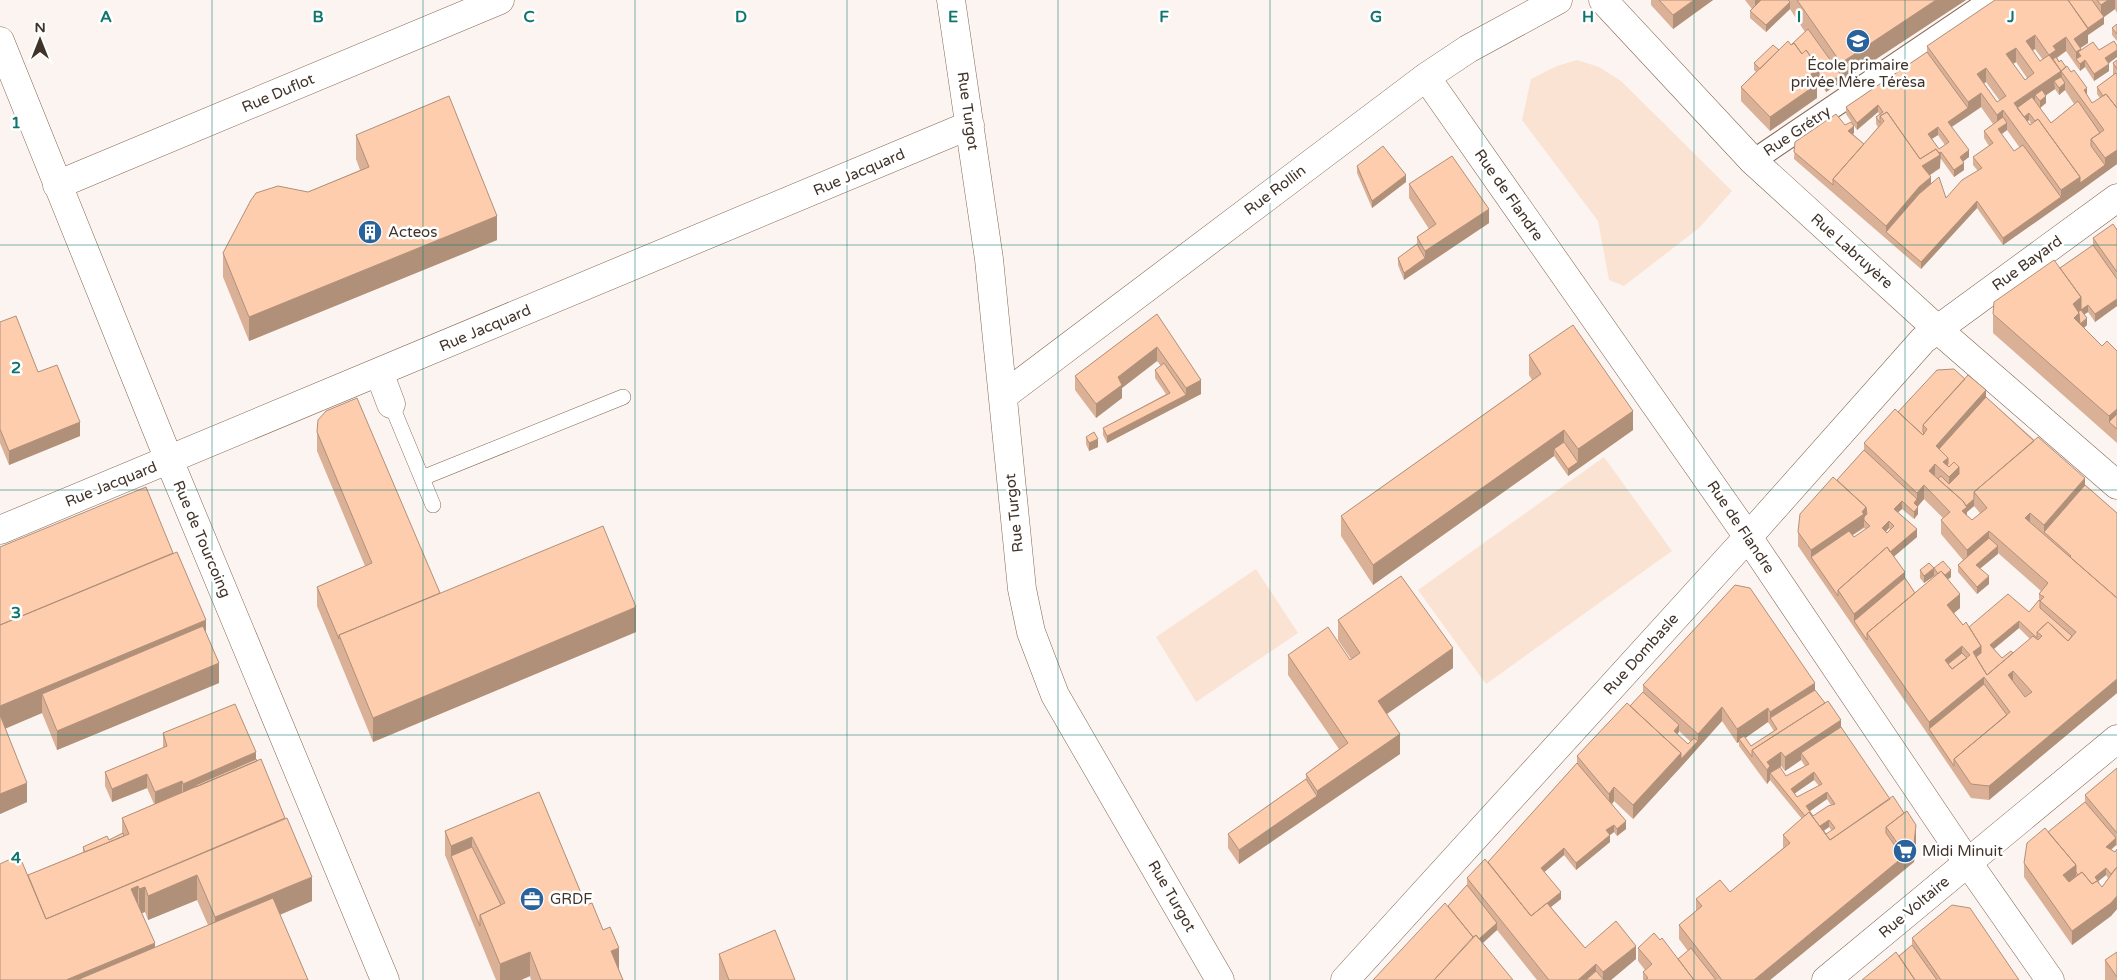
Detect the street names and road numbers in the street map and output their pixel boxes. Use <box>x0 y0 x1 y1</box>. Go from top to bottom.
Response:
street label: Rue Duflot <box>239 70 317 116</box>
street label: Rue Turgot <box>954 70 982 152</box>
street label: Rue Grétry <box>1760 102 1834 160</box>
street label: Rue Jacquard <box>811 145 907 199</box>
street label: Rue de Flandre <box>1471 146 1547 244</box>
street label: Rue Rollin <box>1241 161 1309 219</box>
street label: Rue Labruyère <box>1807 209 1897 293</box>
street label: Rue Bayard <box>1988 232 2066 294</box>
street label: Rue Jacquard <box>437 301 533 355</box>
street label: Rue Jacquard <box>62 457 160 511</box>
street label: Rue Turgot <box>1001 472 1027 553</box>
street label: Rue de Flandre <box>1703 477 1779 577</box>
street label: Rue de Tourcoing <box>169 478 235 600</box>
street label: Rue Dombasle <box>1600 610 1682 698</box>
street label: Rue Turgot <box>1144 857 1200 935</box>
street label: Rue Voltaire <box>1875 872 1953 942</box>

